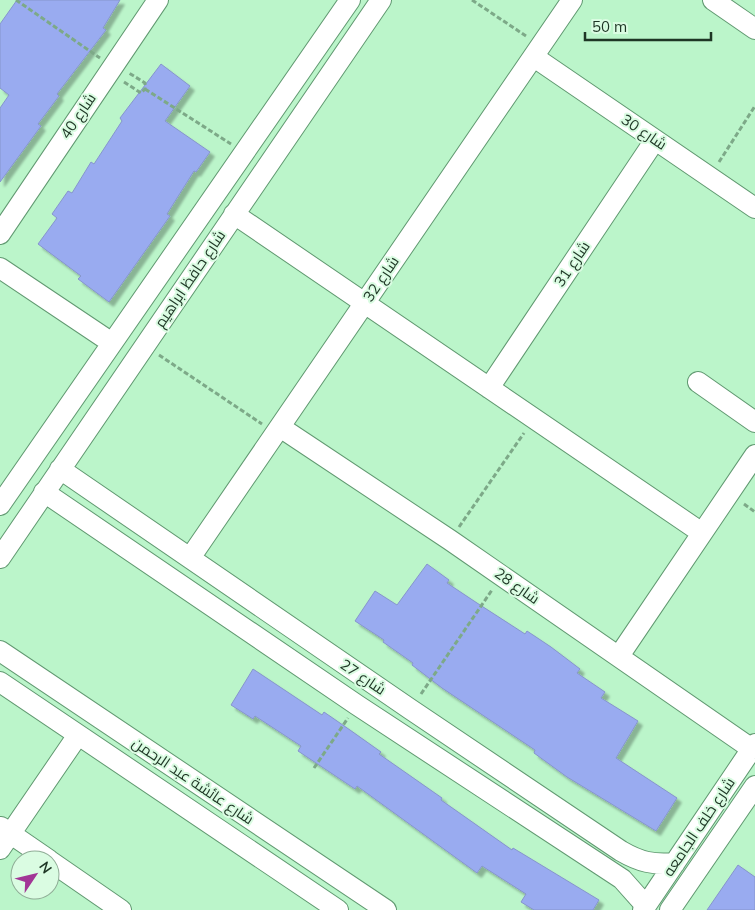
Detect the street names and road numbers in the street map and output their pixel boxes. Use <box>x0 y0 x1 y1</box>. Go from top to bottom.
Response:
street label: شارع 40 <box>55 89 101 143</box>
street label: شارع 30 <box>617 109 671 155</box>
street label: شارع حافظ ابراهيم <box>150 226 231 332</box>
street label: شارع 31 <box>549 237 595 291</box>
street label: شارع 32 <box>358 252 404 306</box>
street label: شارع 28 <box>490 563 544 610</box>
street label: شارع 27 <box>336 654 390 700</box>
street label: شارع عائشة عبد الرحمن <box>128 733 258 830</box>
street label: شارع خلف الجامعه <box>659 774 740 881</box>

